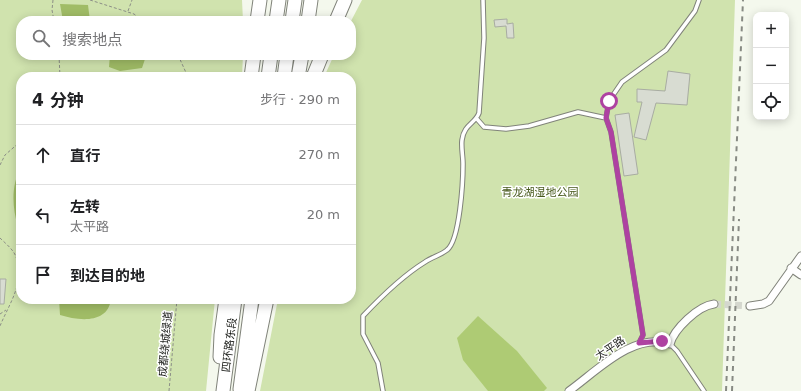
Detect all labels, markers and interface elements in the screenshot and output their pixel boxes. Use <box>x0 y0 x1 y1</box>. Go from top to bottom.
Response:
map controls <box>753 12 789 120</box>
button: + <box>753 12 789 48</box>
search box <box>16 16 356 60</box>
icon: search <box>30 27 52 49</box>
text: 搜索地点 <box>62 31 122 49</box>
button: − <box>753 48 789 84</box>
button: locate <box>753 84 789 120</box>
text: 4 分钟 <box>32 90 84 110</box>
text: 步行 · 290 m <box>260 92 340 107</box>
route start <box>600 92 618 110</box>
icon: ahead <box>32 144 54 166</box>
text: 直行 <box>70 147 100 165</box>
text: 270 m <box>298 147 340 162</box>
park label: 青龙湖湿地公园 <box>502 186 579 199</box>
text: 左转 <box>70 198 100 216</box>
icon: left <box>32 204 54 226</box>
text: 20 m <box>307 207 340 222</box>
text: 太平路 <box>70 219 109 234</box>
icon: arrive <box>32 264 54 286</box>
text: 到达目的地 <box>70 267 145 285</box>
street label: 成都绕城绿道 <box>156 311 175 377</box>
street label: 四环路东段 <box>220 317 239 373</box>
route end <box>653 332 671 350</box>
street label: 太平路 <box>593 334 628 363</box>

